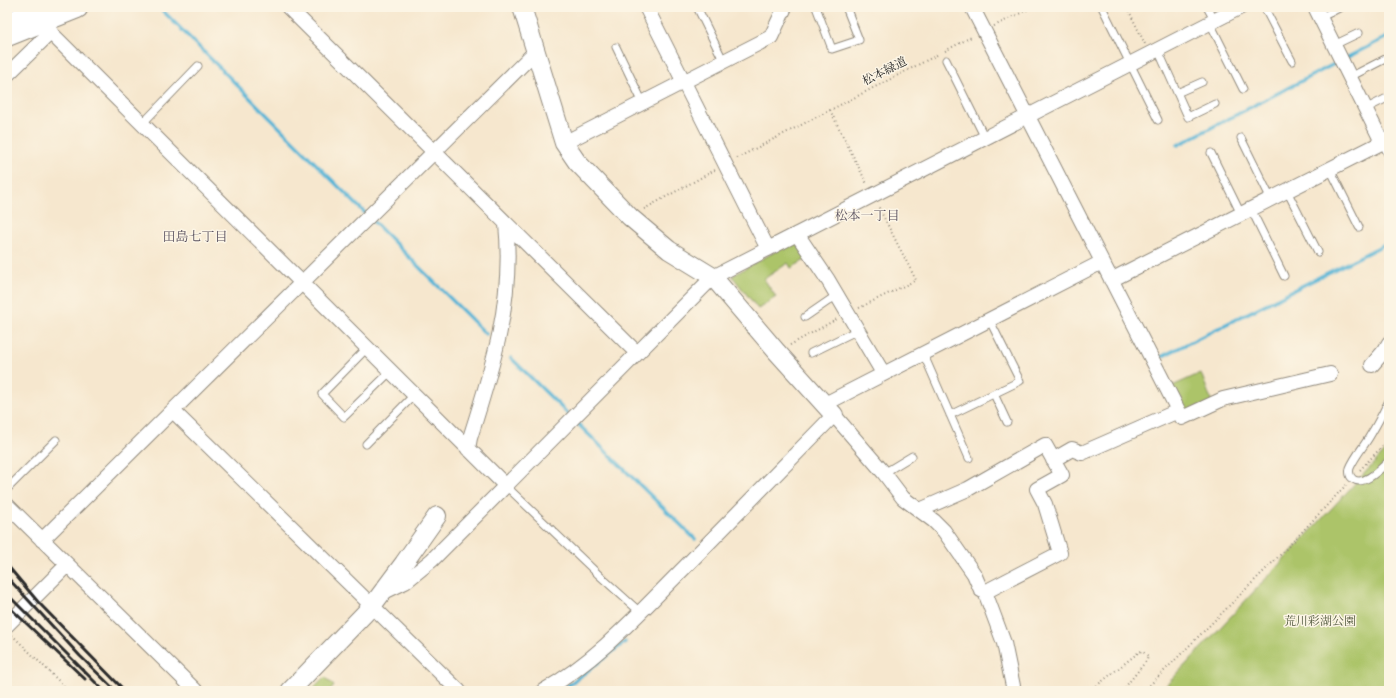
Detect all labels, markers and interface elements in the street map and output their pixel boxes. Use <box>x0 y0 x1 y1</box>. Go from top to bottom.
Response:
street label: 松本緑道 <box>860 54 909 88</box>
district label: 松本一丁目 <box>834 209 900 223</box>
district label: 田島七丁目 <box>162 230 228 244</box>
park label: 荒川彩湖公園 <box>1284 614 1356 628</box>

